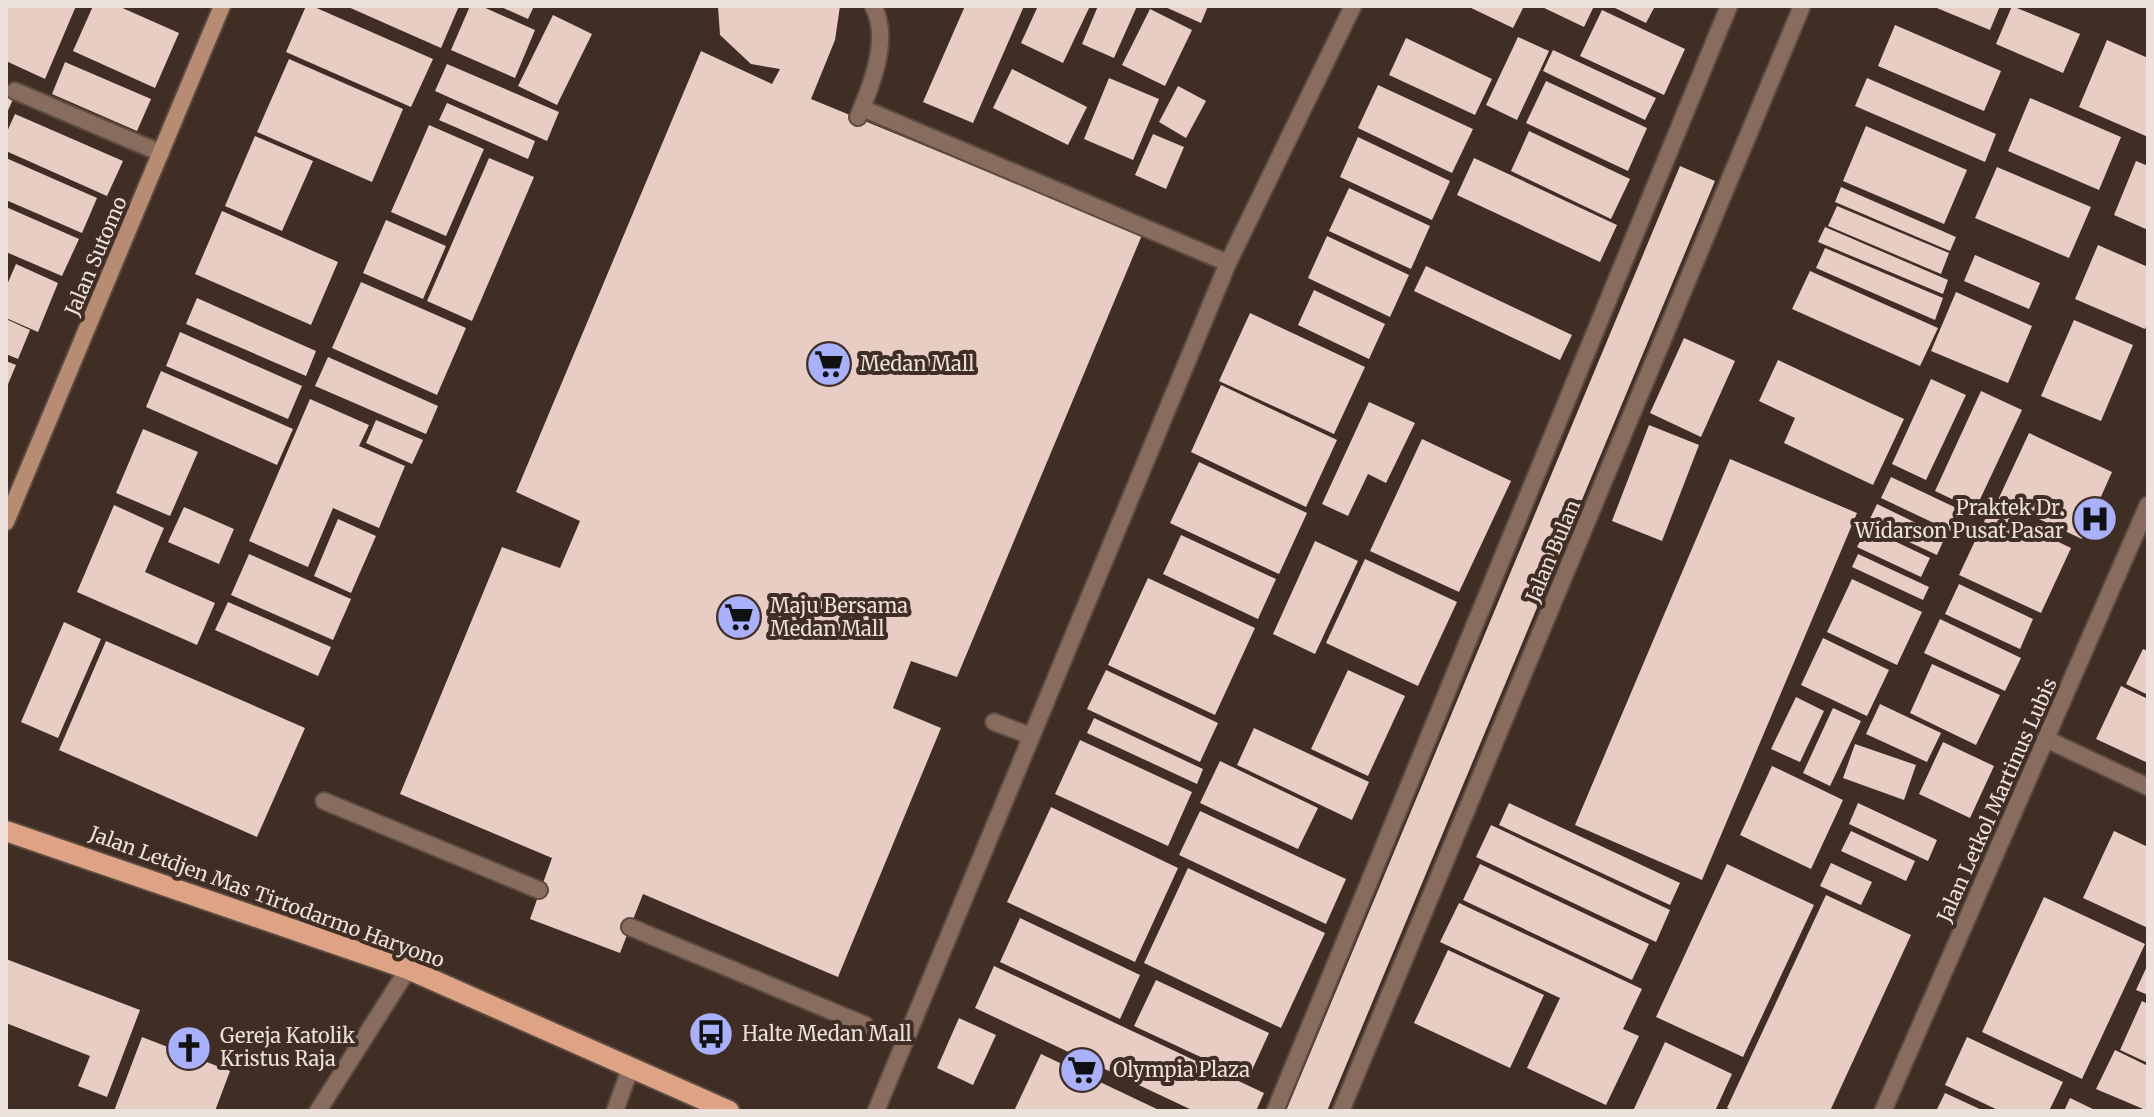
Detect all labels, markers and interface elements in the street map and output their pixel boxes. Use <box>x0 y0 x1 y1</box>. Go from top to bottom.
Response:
street label: Jalan Sutomo <box>59 192 132 320</box>
supermarket icon: Medan Mall <box>805 340 853 388</box>
place label: Medan Mall <box>860 351 974 376</box>
place label: Praktek Dr. Widarson Pusat Pasar <box>1854 495 2064 543</box>
hospital icon: Praktek Dr. Widarson Pusat Pasar <box>2071 495 2119 543</box>
street label: Jalan Bulan <box>1519 496 1585 607</box>
supermarket icon: Maju Bersama Medan Mall <box>715 593 763 641</box>
place label: Maju Bersama Medan Mall <box>770 593 908 641</box>
street label: Jalan Letkol Martinus Lubis <box>1931 674 2062 927</box>
street label: Jalan Letdjen Mas Tirtodarmo Haryono <box>85 820 448 973</box>
bus stop icon: Halte Medan Mall <box>687 1010 735 1058</box>
place label: Halte Medan Mall <box>742 1021 912 1046</box>
place label: Gereja Katolik Kristus Raja <box>220 1023 355 1071</box>
church icon: Gereja Katolik Kristus Raja <box>165 1024 213 1072</box>
supermarket icon: Olympia Plaza <box>1058 1046 1106 1094</box>
place label: Olympia Plaza <box>1113 1057 1250 1082</box>

